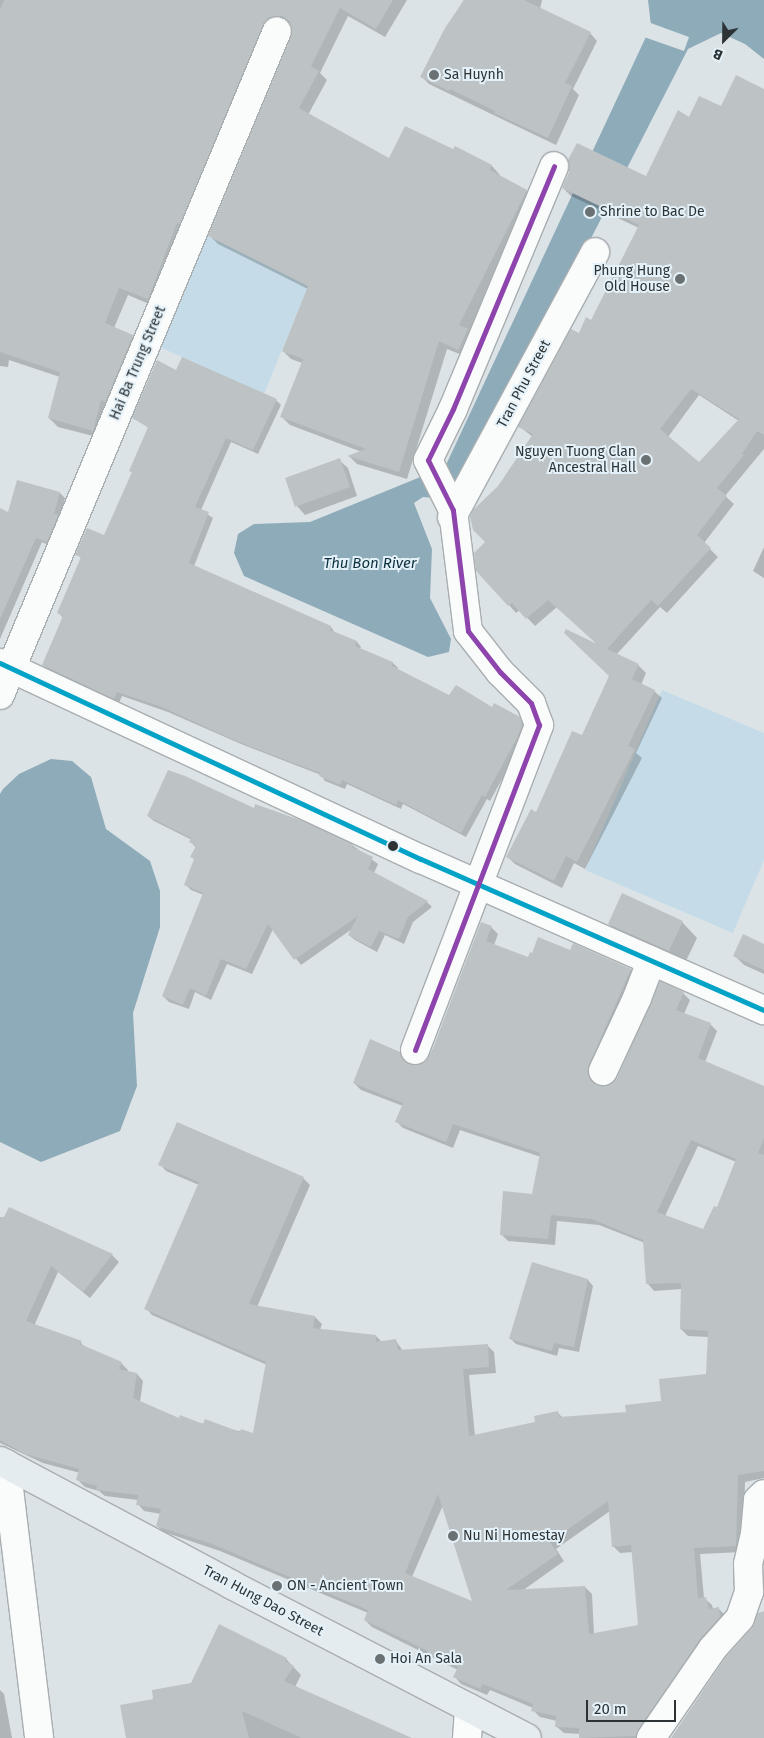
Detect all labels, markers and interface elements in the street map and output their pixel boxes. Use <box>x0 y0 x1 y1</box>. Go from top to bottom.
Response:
north arrow <box>699 15 749 65</box>
text: B <box>711 45 725 64</box>
place label: Sa Huynh <box>444 67 504 83</box>
marker: Sa Huynh <box>428 69 440 81</box>
place label: Shrine to Bac De <box>600 204 705 220</box>
marker: Shrine to Bac De <box>584 206 596 218</box>
place label: Phung Hung Old House <box>593 263 670 296</box>
marker: Phung Hung Old House <box>674 273 686 285</box>
street label: Hai Ba Trung Street <box>106 303 170 423</box>
street label: Tran Phu Street <box>494 337 554 431</box>
place label: Nguyen Tuong Clan Ancestral Hall <box>515 444 636 477</box>
marker: Nguyen Tuong Clan Ancestral Hall <box>640 454 652 466</box>
water label: Thu Bon River <box>323 555 417 573</box>
unlabelled marker <box>388 841 398 851</box>
place label: Nu Ni Homestay <box>463 1528 565 1544</box>
marker: Nu Ni Homestay <box>447 1530 459 1542</box>
street label: Tran Hung Dao Street <box>200 1562 326 1640</box>
place label: ON - Ancient Town <box>287 1578 404 1594</box>
marker: ON - Ancient Town <box>271 1580 283 1592</box>
place label: Hoi An Sala <box>390 1651 462 1667</box>
marker: Hoi An Sala <box>374 1653 386 1665</box>
scale bar <box>589 1690 679 1722</box>
text: 20 m <box>594 1700 627 1718</box>

